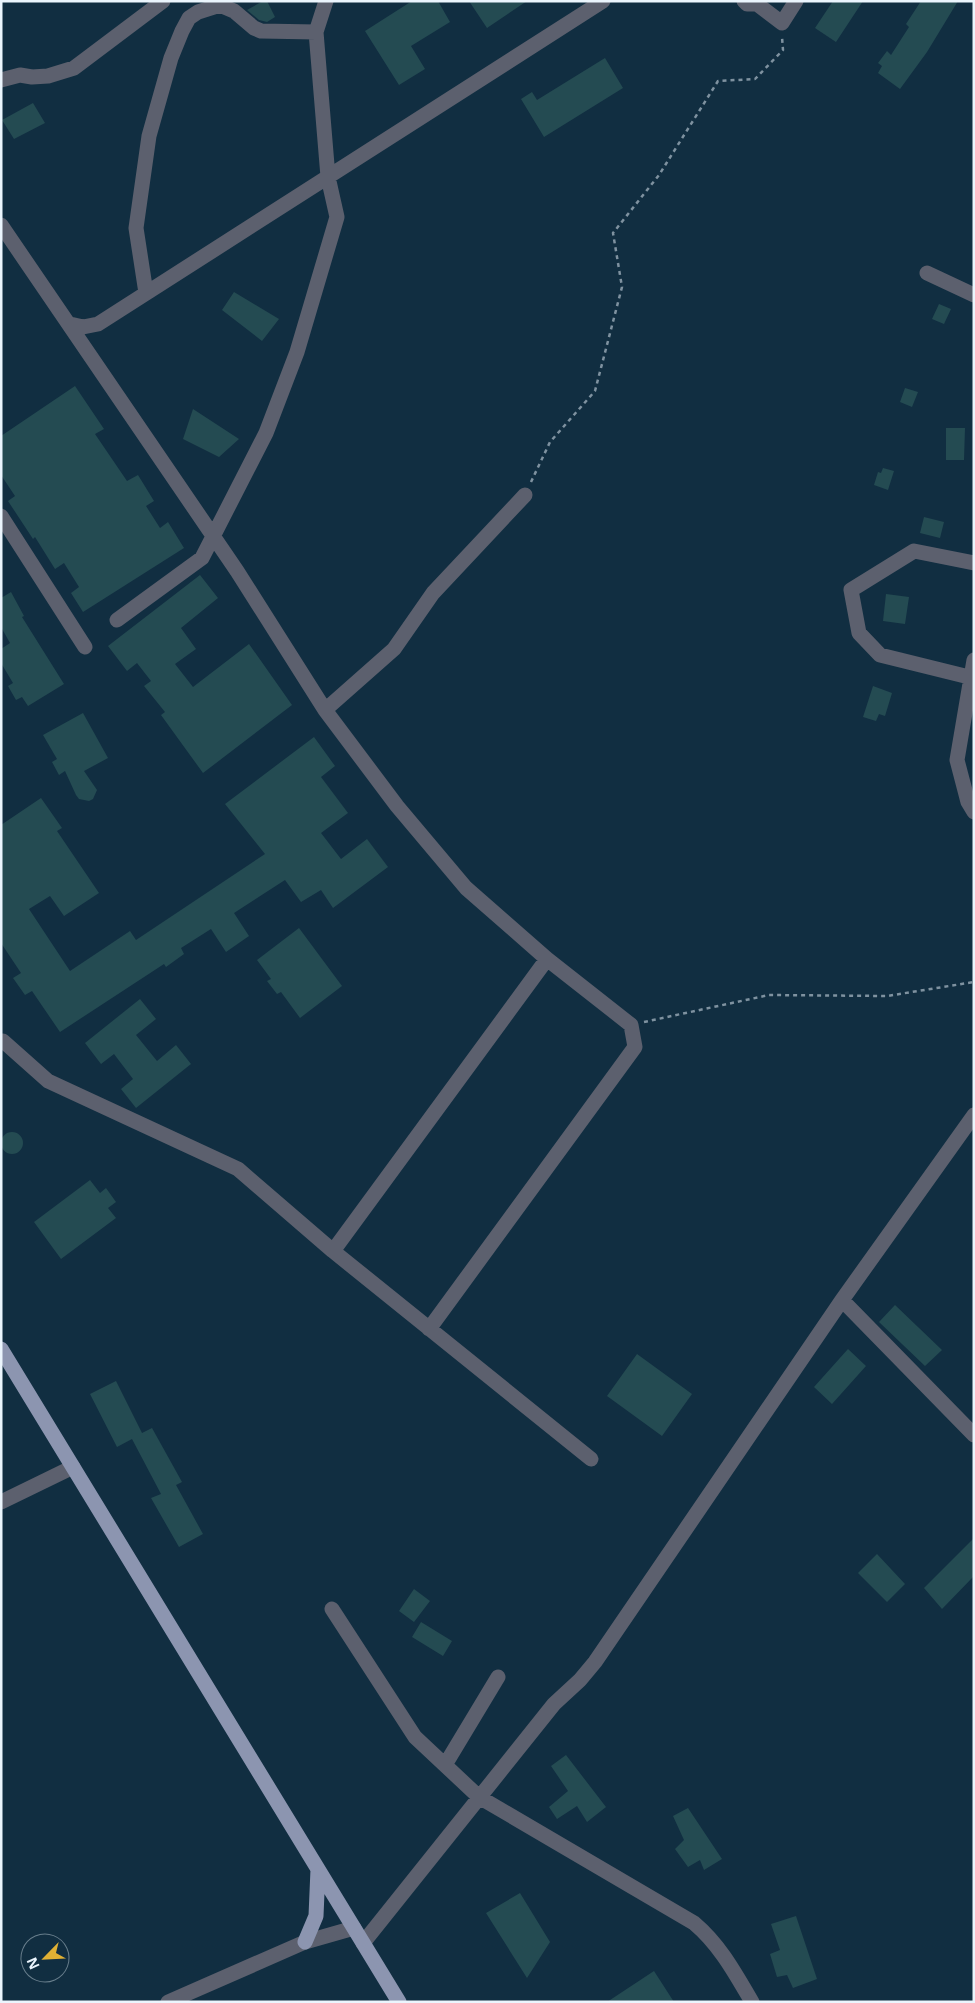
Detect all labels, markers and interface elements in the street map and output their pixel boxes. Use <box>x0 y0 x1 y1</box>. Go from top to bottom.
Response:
north arrow <box>20 1933 70 1983</box>
text: N <box>22 1954 44 1973</box>

